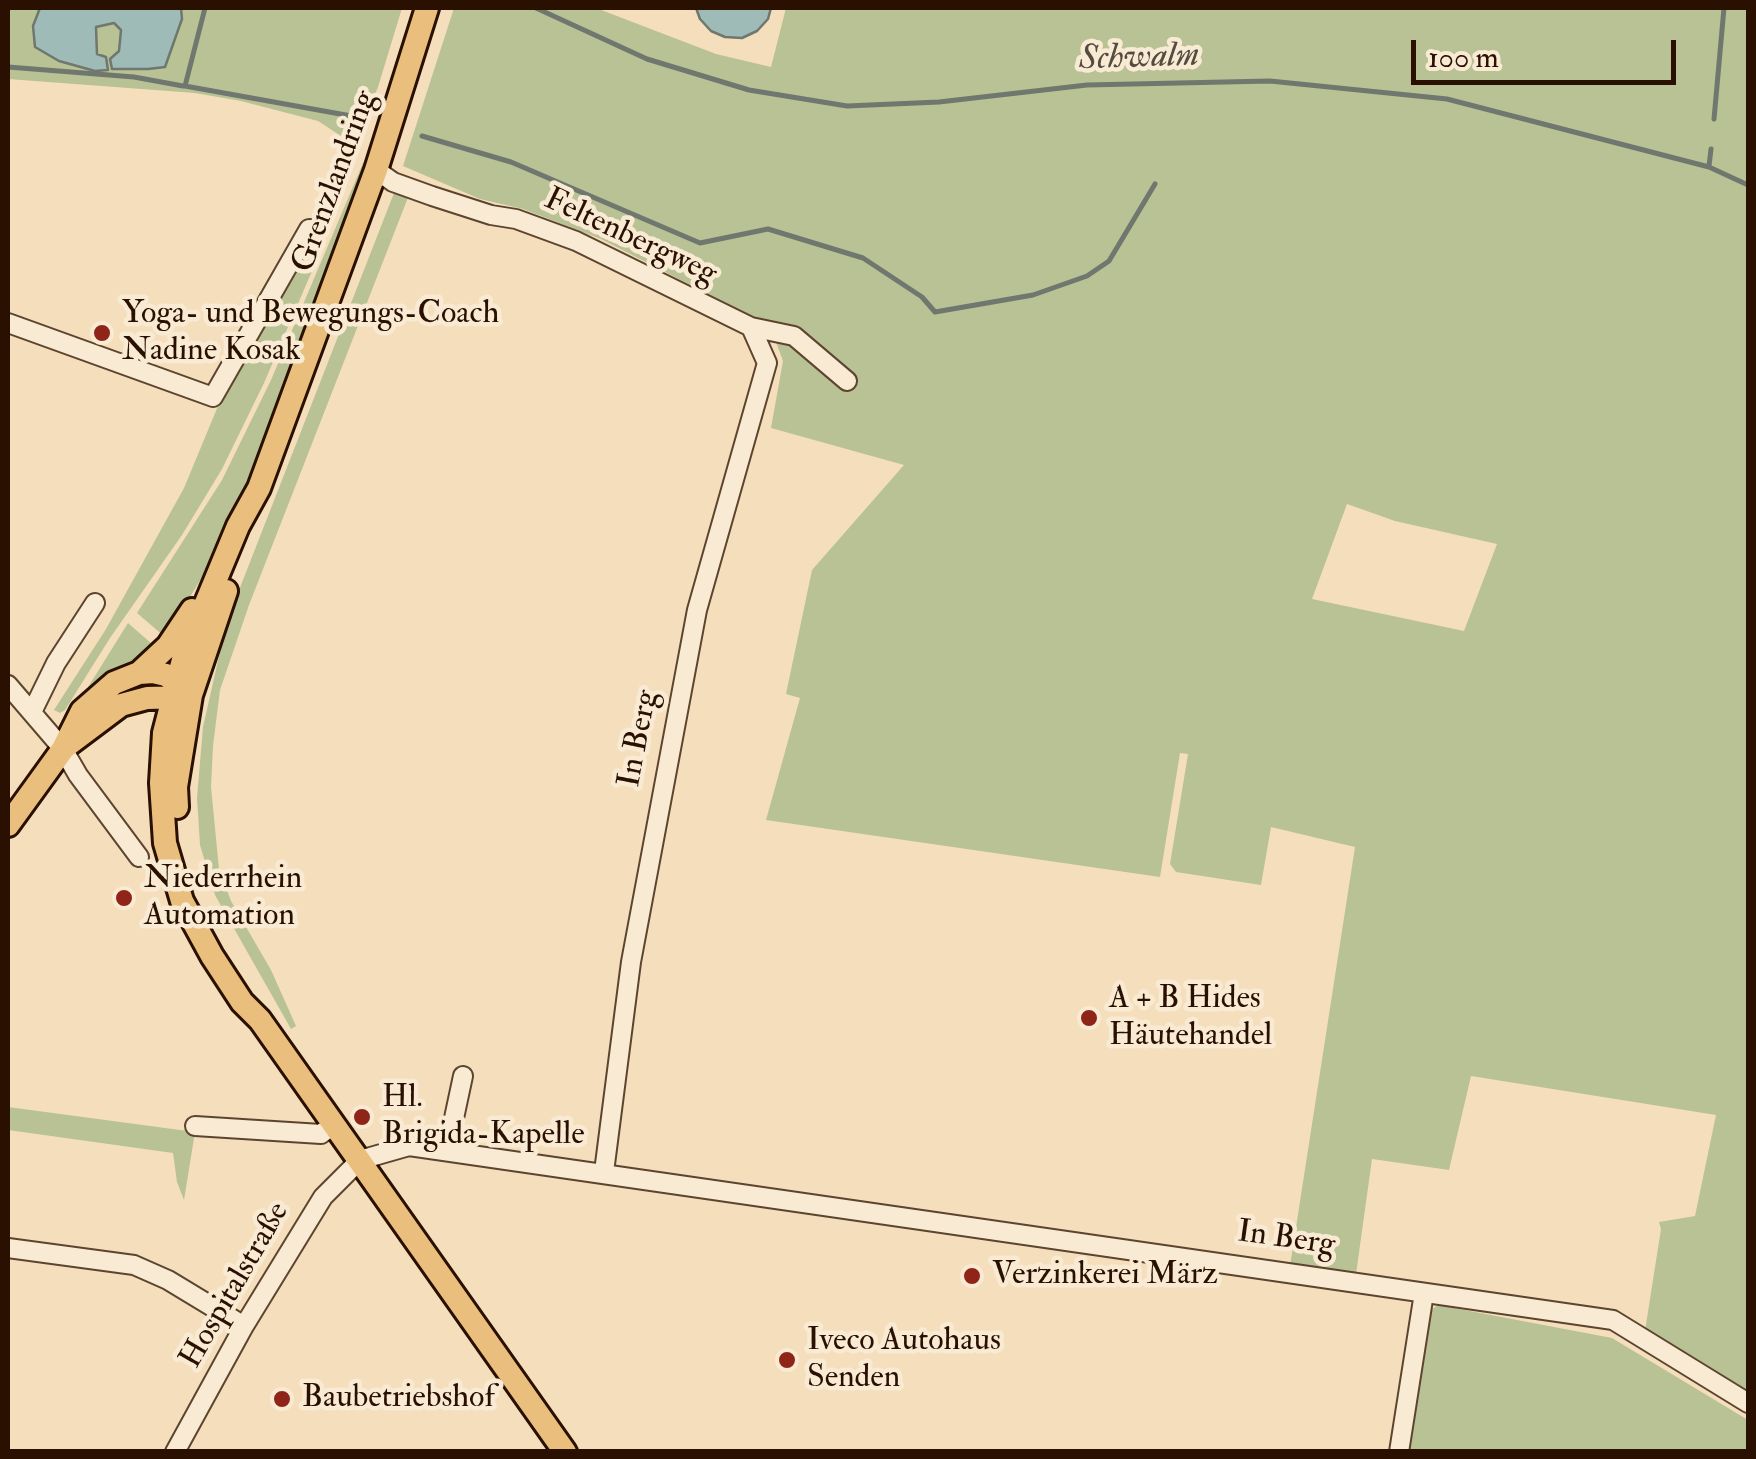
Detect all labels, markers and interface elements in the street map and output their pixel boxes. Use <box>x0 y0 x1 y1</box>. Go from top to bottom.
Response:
scale bar <box>1416 20 1681 82</box>
water label: Schwalm <box>1078 36 1200 82</box>
text: 100 m <box>1428 39 1499 76</box>
street label: Grenzlandring <box>285 86 387 278</box>
street label: Feltenbergweg <box>538 181 722 295</box>
place label: Yoga- und Bewegungs-Coach Nadine Kosak <box>122 296 499 371</box>
marker: Yoga- und Bewegungs-Coach Nadine Kosak <box>91 322 113 344</box>
street label: In Berg <box>612 687 668 791</box>
place label: Niederrhein Automation <box>144 861 302 936</box>
marker: Niederrhein Automation <box>113 887 135 909</box>
place label: A + B Hides Häutehandel <box>1109 981 1272 1056</box>
marker: A + B Hides Häutehandel <box>1078 1007 1100 1029</box>
place label: Hl. Brigida-Kapelle <box>382 1080 584 1155</box>
marker: Hl. Brigida-Kapelle <box>351 1106 373 1128</box>
street label: Hospitalstraße <box>173 1196 299 1376</box>
street label: In Berg <box>1235 1214 1337 1266</box>
place label: Verzinkerei März <box>992 1257 1218 1295</box>
marker: Verzinkerei März <box>961 1265 983 1287</box>
place label: Iveco Autohaus Senden <box>807 1323 1001 1398</box>
marker: Iveco Autohaus Senden <box>776 1349 798 1371</box>
place label: Baubetriebshof <box>302 1380 495 1418</box>
marker: Baubetriebshof <box>271 1388 293 1410</box>

